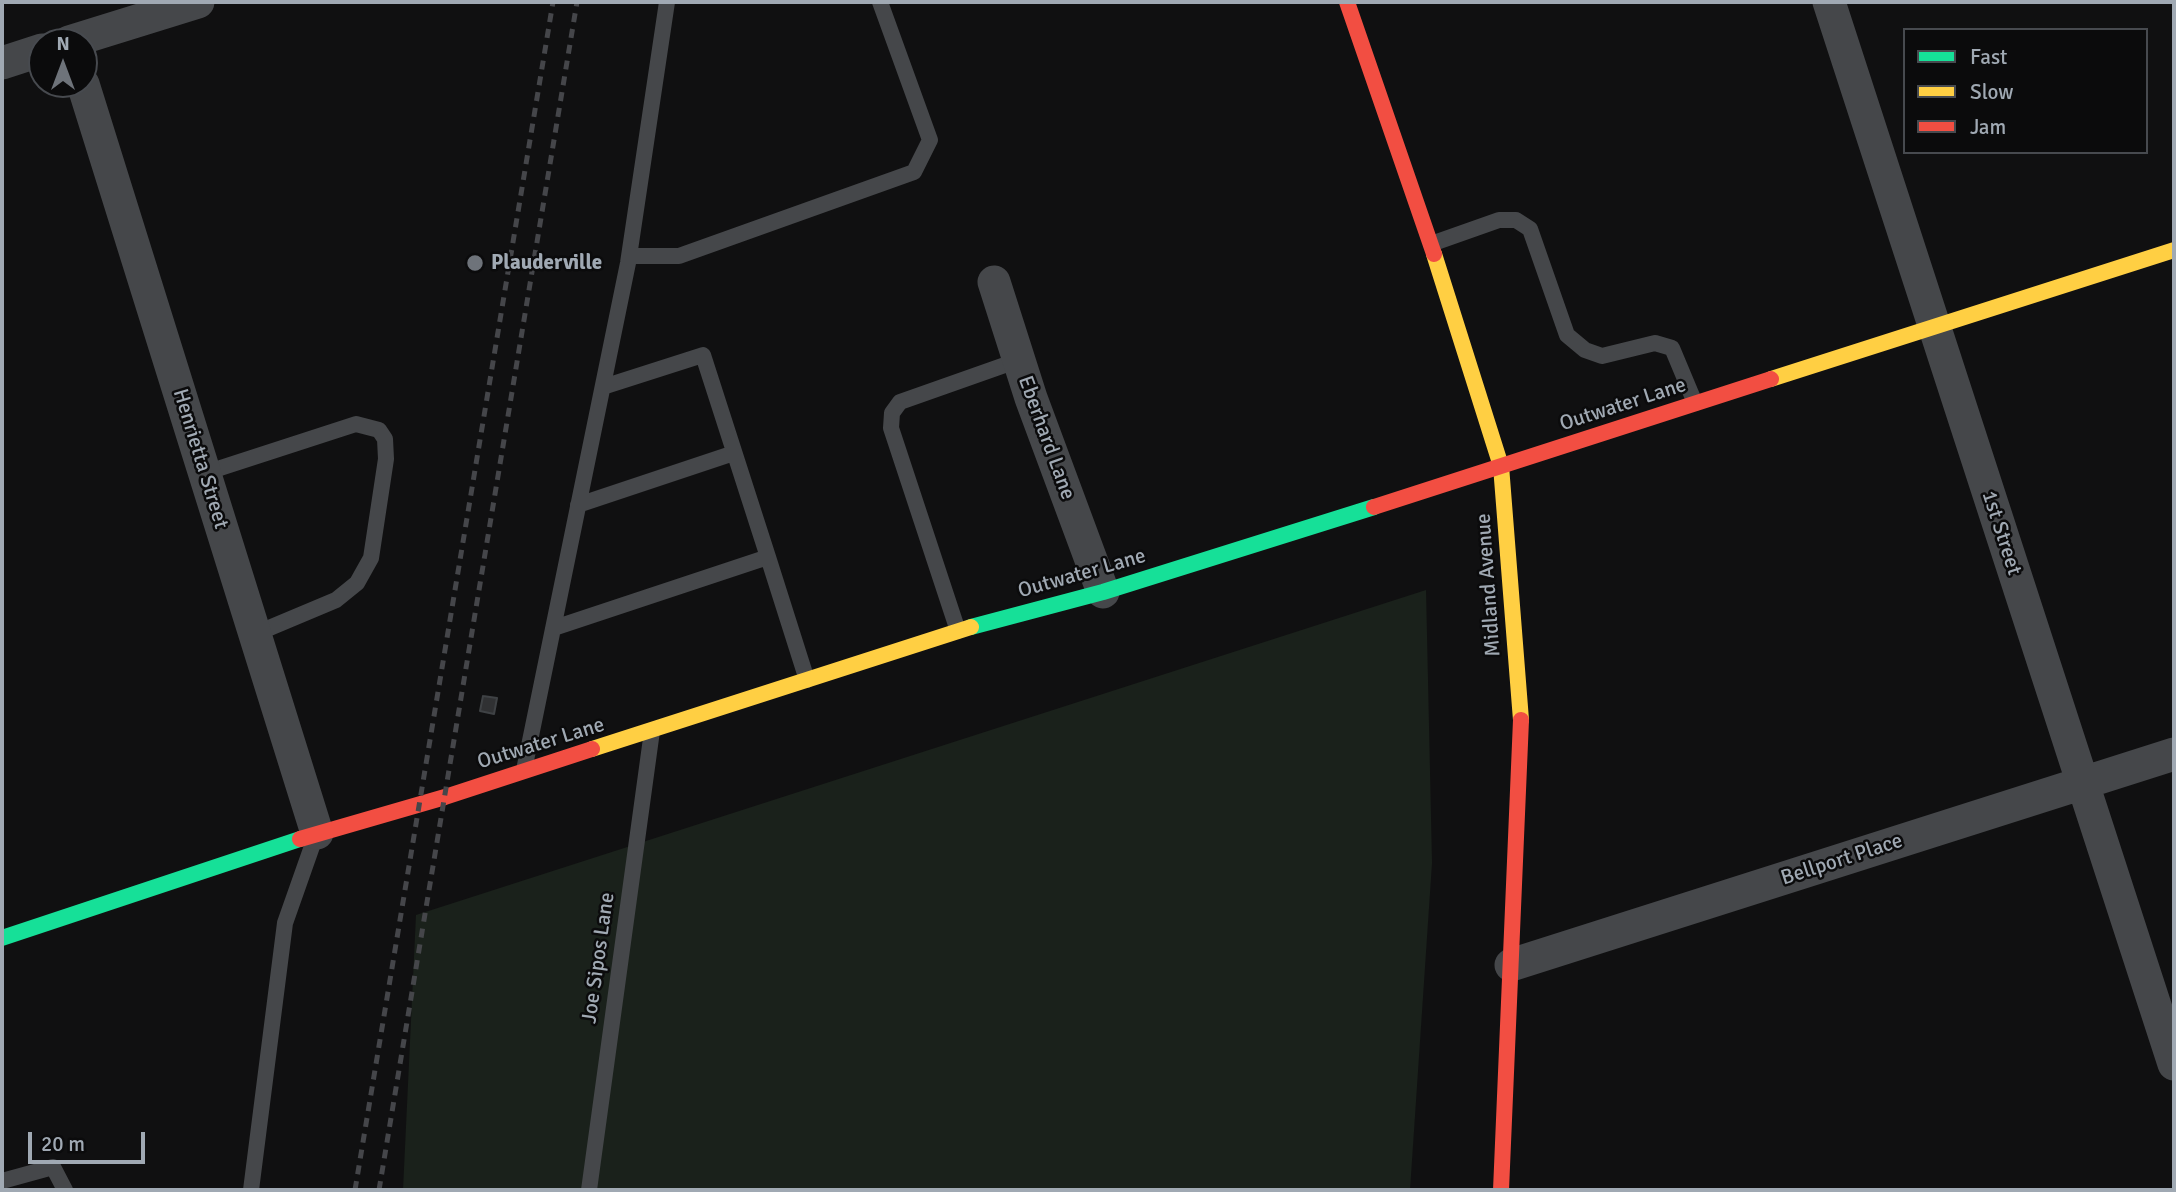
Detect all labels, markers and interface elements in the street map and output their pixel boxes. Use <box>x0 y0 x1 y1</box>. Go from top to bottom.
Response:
north arrow <box>28 28 98 98</box>
legend <box>1903 28 2148 154</box>
text: N <box>56 32 70 56</box>
text: Fast <box>1970 44 2007 70</box>
text: Slow <box>1970 79 2014 105</box>
text: Jam <box>1970 114 2006 140</box>
place label: Plauderville <box>491 250 602 276</box>
marker: Plauderville <box>465 253 485 273</box>
street label: Eberhard Lane <box>1012 373 1080 503</box>
street label: Outwater Lane <box>1557 373 1689 437</box>
street label: Henrietta Street <box>167 386 233 532</box>
street label: 1st Street <box>1976 488 2026 578</box>
street label: Midland Avenue <box>1471 513 1507 657</box>
street label: Outwater Lane <box>1015 544 1149 604</box>
street label: Outwater Lane <box>474 713 608 775</box>
street label: Bellport Place <box>1778 828 1906 892</box>
street label: Joe Sipos Lane <box>577 891 621 1025</box>
scale bar <box>32 1118 149 1162</box>
text: 20 m <box>41 1131 85 1157</box>

